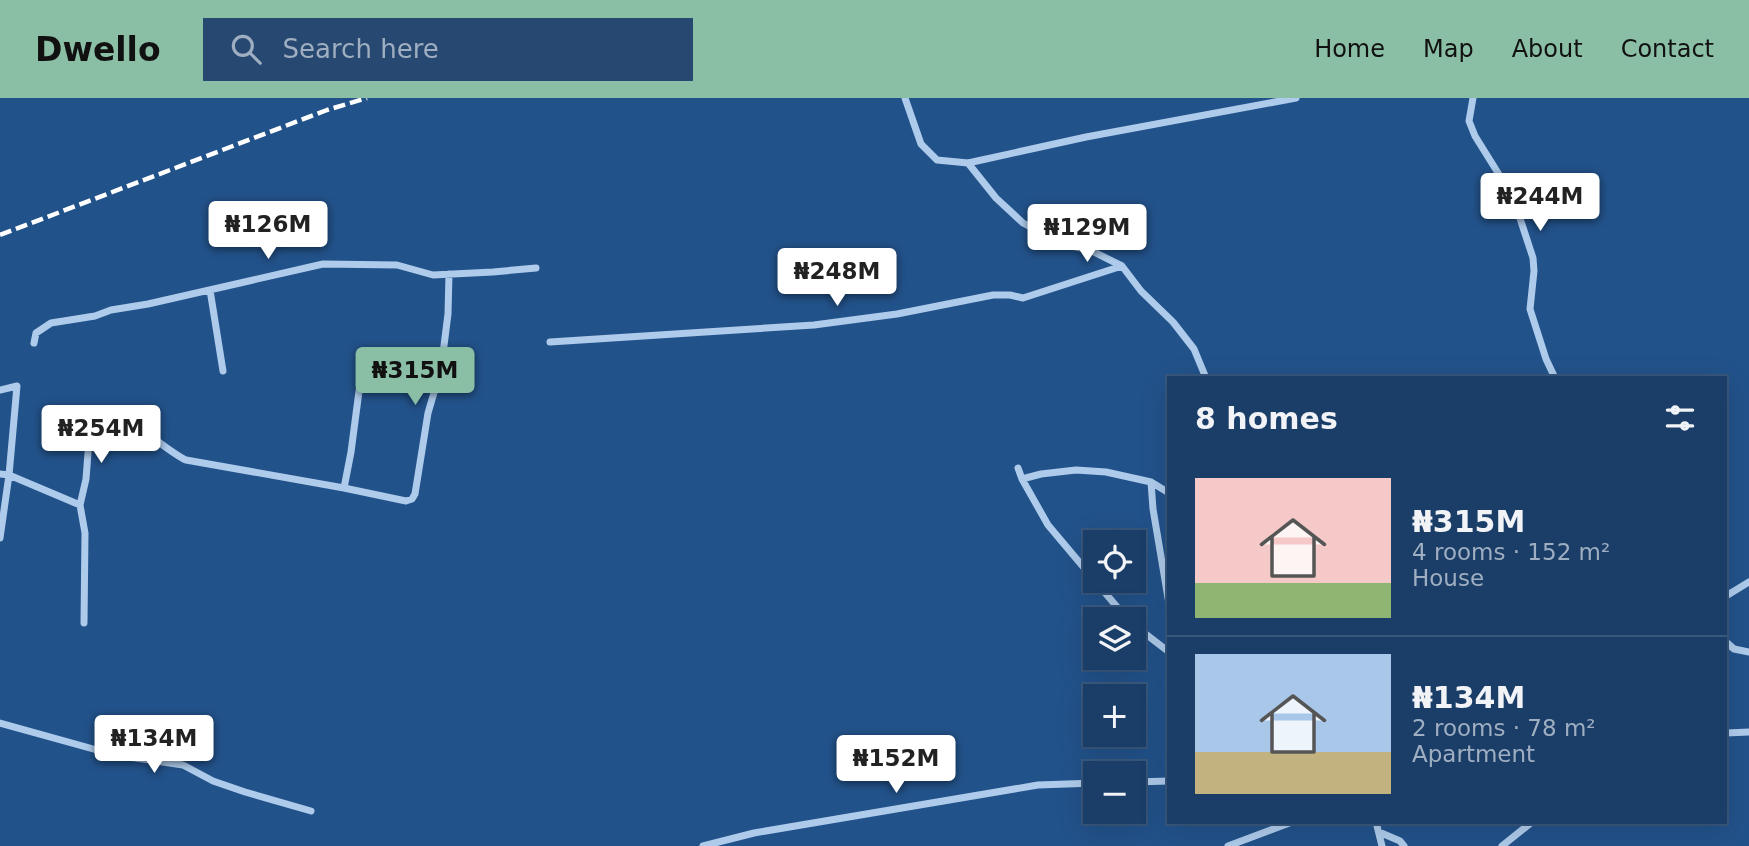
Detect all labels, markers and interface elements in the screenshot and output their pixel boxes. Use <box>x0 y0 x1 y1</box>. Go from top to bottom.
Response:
search box <box>203 18 693 81</box>
text: Dwello <box>35 30 161 69</box>
icon: search <box>227 30 265 68</box>
text: Search here <box>283 34 439 64</box>
text: Home <box>1314 35 1385 63</box>
text: Map <box>1423 35 1474 63</box>
text: About <box>1512 35 1583 63</box>
text: Contact <box>1621 35 1714 63</box>
pin: ₦244M <box>1491 174 1589 233</box>
text: ₦244M <box>1497 183 1583 209</box>
pin: ₦126M <box>219 202 317 261</box>
pin: ₦129M <box>1038 204 1136 264</box>
text: ₦126M <box>225 211 311 237</box>
text: ₦129M <box>1044 214 1130 240</box>
pin: ₦248M <box>788 248 886 308</box>
text: ₦248M <box>794 258 880 284</box>
pin: ₦315M <box>366 348 464 407</box>
text: ₦315M <box>372 357 458 383</box>
icon: filters <box>1661 399 1699 437</box>
text: 8 homes <box>1195 401 1338 436</box>
pin: ₦254M <box>52 406 150 465</box>
text: ₦254M <box>58 415 144 441</box>
text: ₦315M <box>1412 504 1525 539</box>
icon: home <box>1251 506 1335 590</box>
map controls <box>1083 530 1146 824</box>
button: locate <box>1083 530 1146 593</box>
text: 4 rooms · 152 m² <box>1412 539 1610 565</box>
text: House <box>1412 565 1484 591</box>
button: layers <box>1083 607 1146 670</box>
text: ₦134M <box>1412 680 1525 715</box>
icon: home <box>1251 682 1335 766</box>
button: + <box>1083 684 1146 747</box>
text: 2 rooms · 78 m² <box>1412 715 1596 741</box>
pin: ₦134M <box>105 716 203 775</box>
text: ₦134M <box>111 725 197 751</box>
pin: ₦152M <box>847 736 945 795</box>
text: Apartment <box>1412 741 1535 767</box>
text: ₦152M <box>853 745 939 771</box>
button: − <box>1083 761 1146 824</box>

